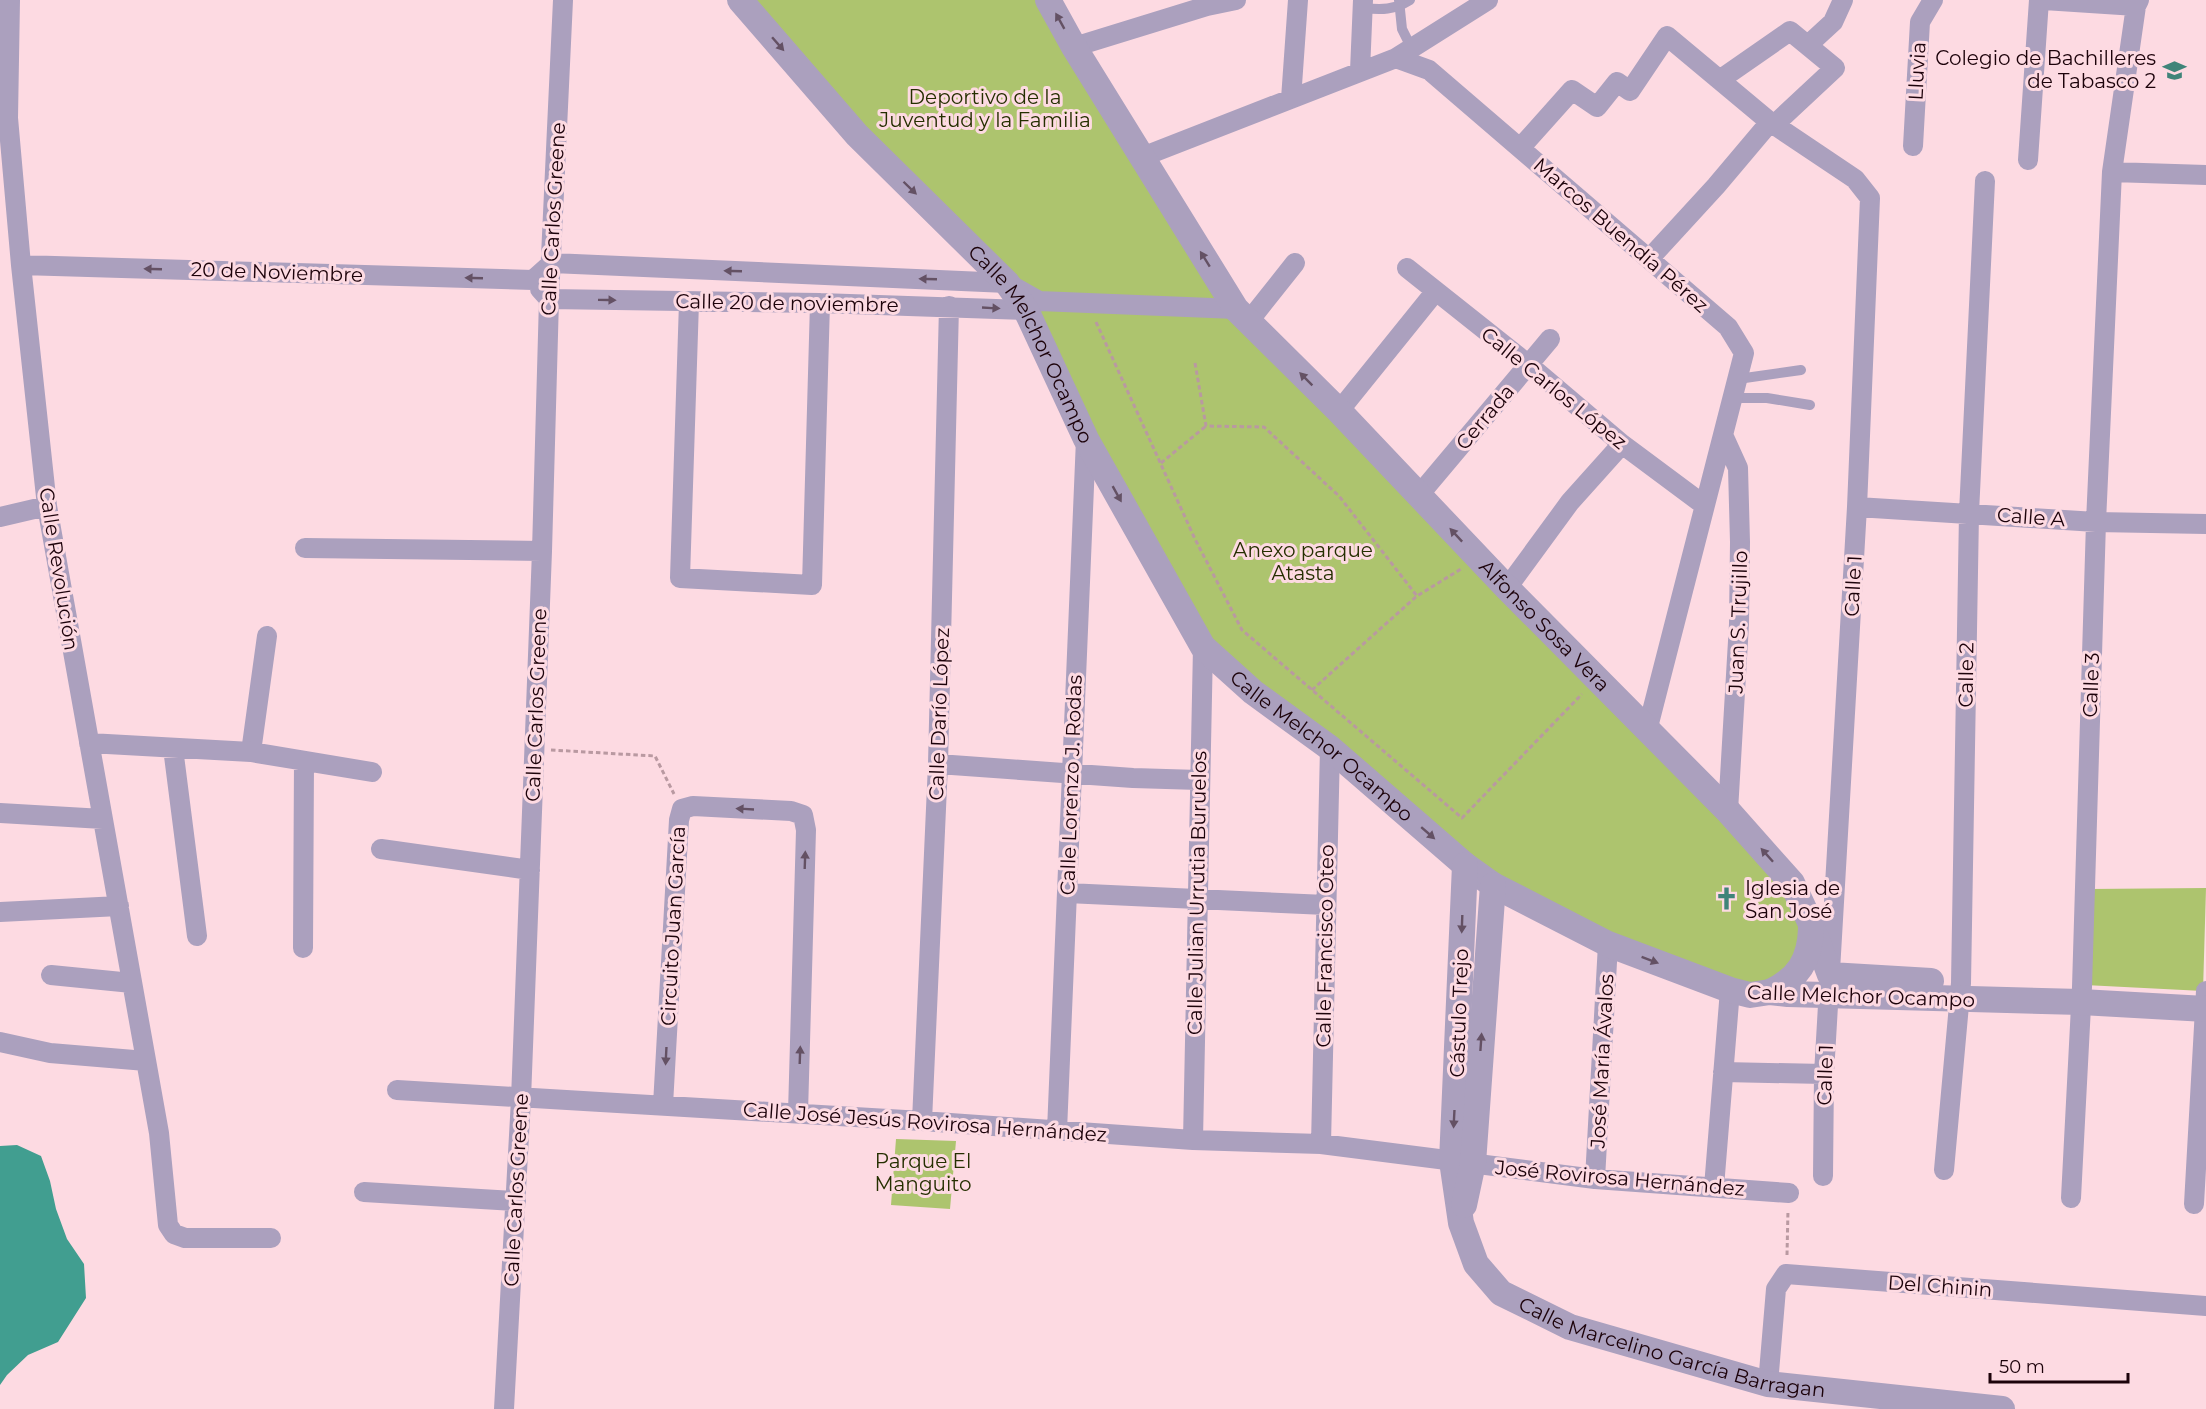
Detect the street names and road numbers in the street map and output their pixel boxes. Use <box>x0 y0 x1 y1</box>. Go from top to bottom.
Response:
street label: Lluvia <box>1903 41 1931 101</box>
street label: Calle Carlos Greene <box>536 122 570 316</box>
street label: Marcos Buendía Pérez <box>1529 153 1713 317</box>
street label: Calle Melchor Ocampo <box>963 240 1098 447</box>
street label: 20 de Noviembre <box>191 257 363 287</box>
street label: Calle 20 de noviembre <box>675 289 899 317</box>
street label: Calle Carlos López <box>1476 322 1632 454</box>
street label: Cerrada <box>1451 379 1519 455</box>
street label: Calle Revolución <box>34 486 84 652</box>
street label: Calle A <box>1996 503 2067 531</box>
street label: Juan S. Trujillo <box>1723 550 1752 695</box>
street label: Alfonso Sosa Vera <box>1474 555 1615 697</box>
street label: Calle 1 <box>1839 555 1867 617</box>
street label: Calle Carlos Greene <box>521 608 551 802</box>
street label: Calle Darío López <box>924 627 954 801</box>
street label: Calle 2 <box>1953 642 1979 708</box>
street label: Calle 3 <box>2078 652 2104 718</box>
street label: Calle Melchor Ocampo <box>1225 665 1418 827</box>
street label: Calle Lorenzo J. Rodas <box>1055 674 1087 896</box>
street label: Calle Julian Urrutia Buruelos <box>1183 751 1211 1035</box>
street label: Circuito Juan García <box>656 825 690 1027</box>
street label: Calle Francisco Oteo <box>1311 844 1339 1048</box>
street label: Cástulo Trejo <box>1445 948 1473 1078</box>
street label: José María Ávalos <box>1585 973 1619 1150</box>
street label: Calle Melchor Ocampo <box>1747 980 1975 1012</box>
street label: Calle 1 <box>1812 1044 1838 1106</box>
street label: Calle Carlos Greene <box>499 1093 533 1287</box>
street label: Calle José Jesús Rovirosa Hernández <box>742 1097 1108 1147</box>
street label: José Rovirosa Hernández <box>1493 1155 1746 1201</box>
street label: Del Chinin <box>1887 1270 1993 1302</box>
street label: Calle Marcelino García Barragan <box>1515 1292 1827 1402</box>

